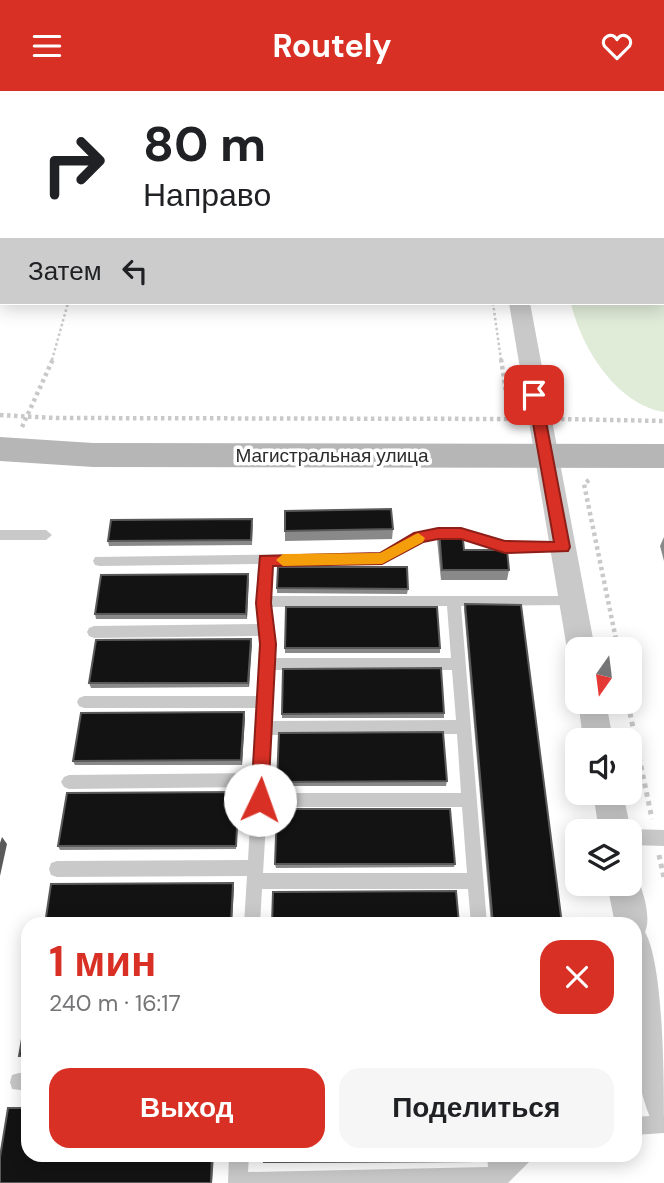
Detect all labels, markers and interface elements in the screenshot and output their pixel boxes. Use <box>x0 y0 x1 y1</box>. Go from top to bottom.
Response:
text: Routely <box>272 25 392 67</box>
icon: menu <box>28 27 66 65</box>
icon: heart <box>598 27 636 65</box>
text: 80 m <box>143 112 266 176</box>
icon: right <box>28 119 119 210</box>
text: Направо <box>143 174 271 216</box>
icon: left <box>116 252 154 290</box>
text: Затем <box>28 254 102 288</box>
pin <box>504 365 564 425</box>
icon: arrive <box>515 376 553 414</box>
street label: Магистральная улица <box>235 443 429 468</box>
north arrow <box>565 637 642 714</box>
map controls <box>565 637 642 896</box>
button: sound <box>565 728 642 805</box>
position arrow <box>223 763 297 837</box>
button: layers <box>565 819 642 896</box>
text: 1 мин <box>49 934 156 989</box>
button: close <box>540 940 614 1014</box>
text: 240 m · 16:17 <box>49 988 181 1018</box>
button: Выход <box>49 1068 325 1148</box>
button: Поделиться <box>339 1068 614 1148</box>

